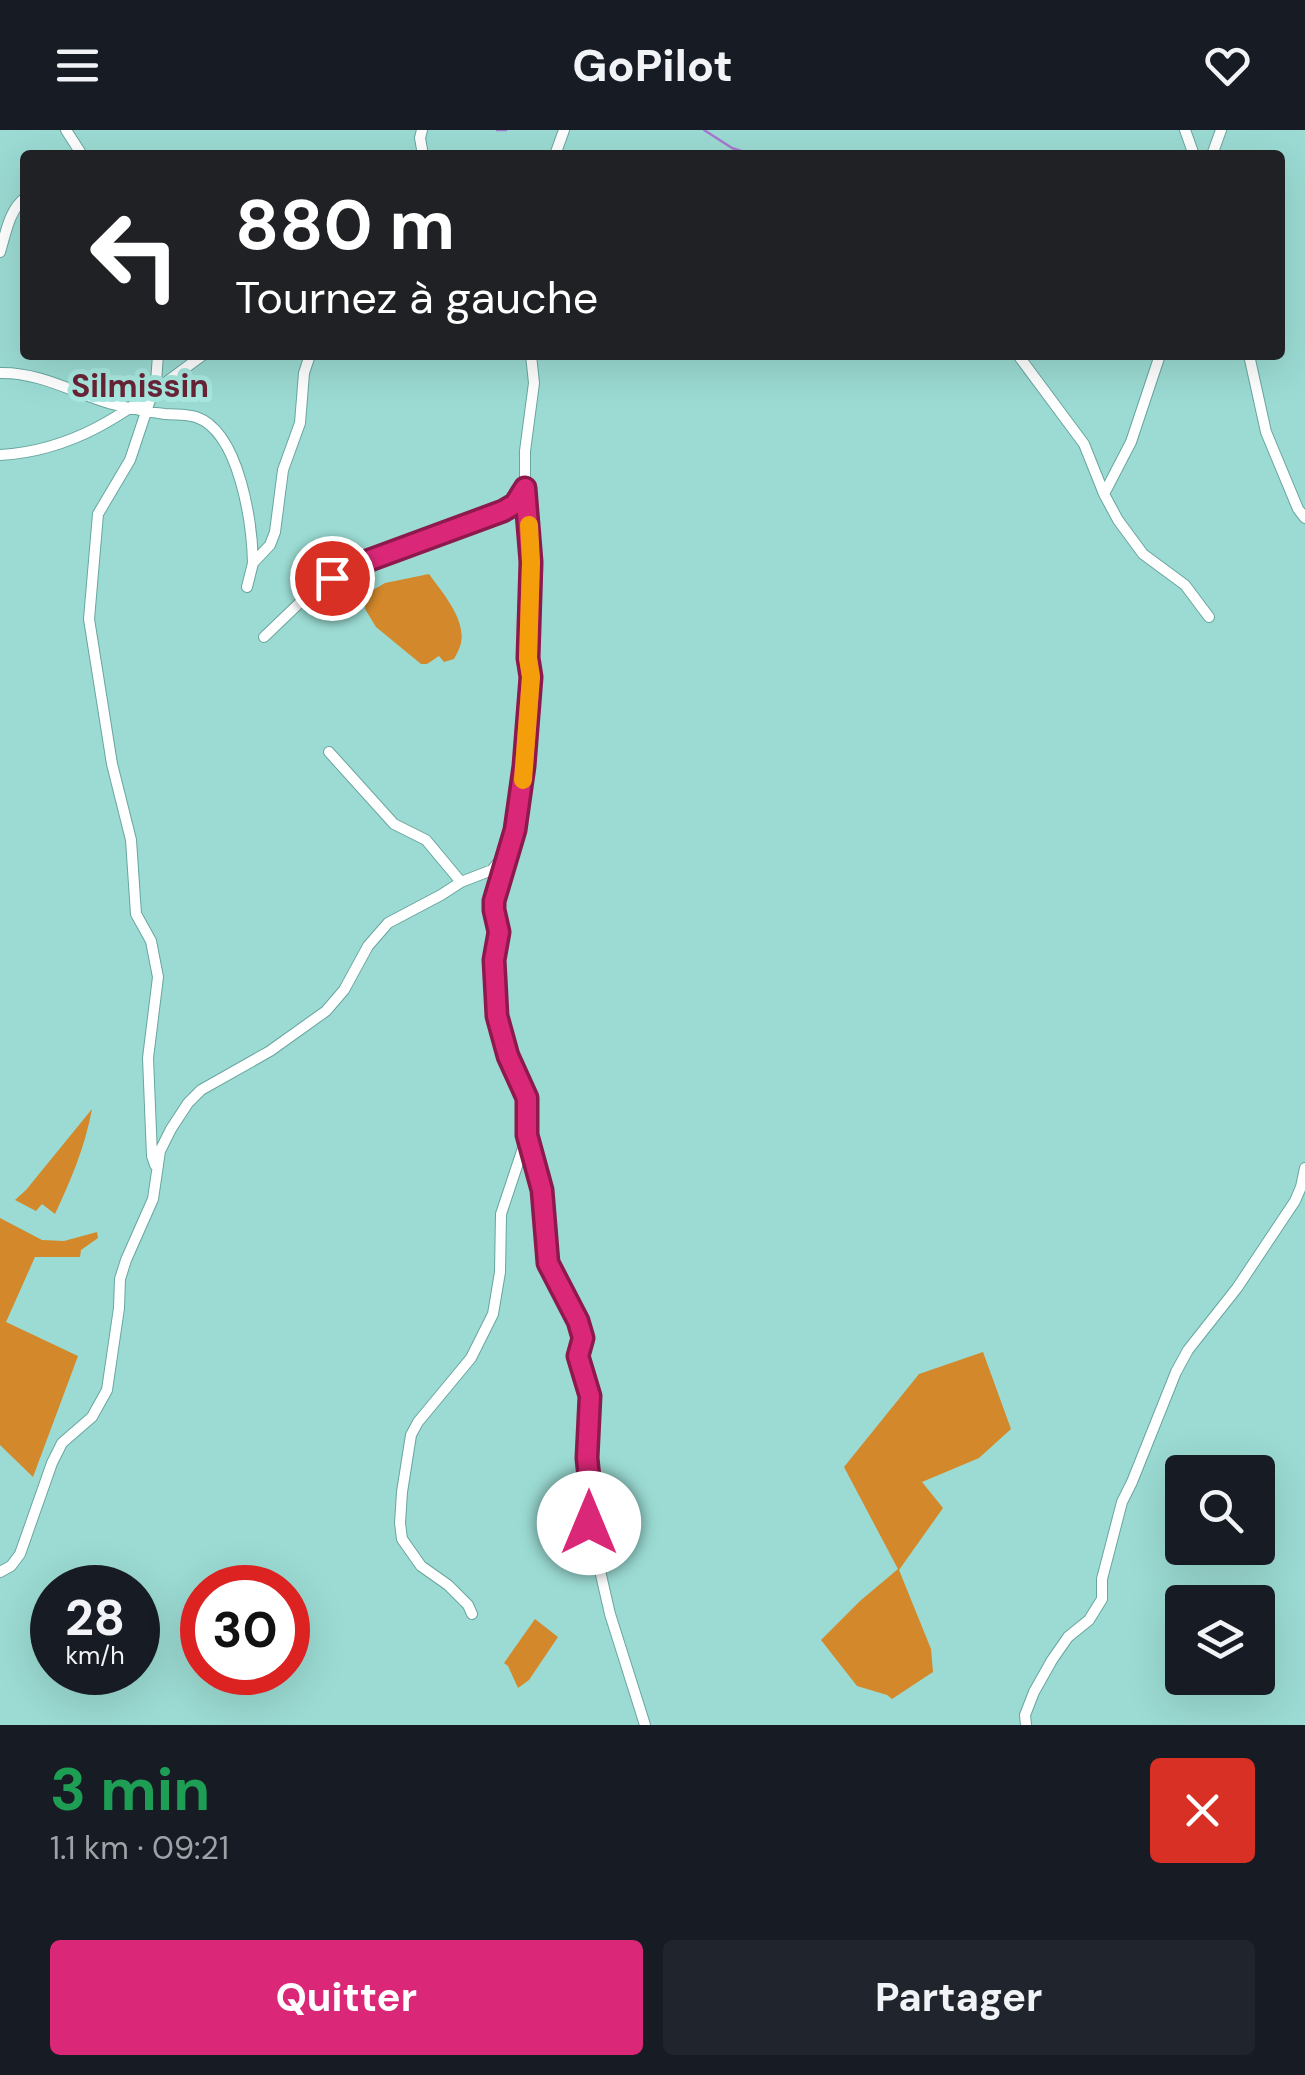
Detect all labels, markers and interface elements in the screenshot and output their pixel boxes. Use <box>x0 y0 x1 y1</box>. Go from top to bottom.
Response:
text: GoPilot <box>572 36 733 95</box>
icon: menu <box>50 38 105 93</box>
icon: heart <box>1200 38 1255 93</box>
text: 880 m <box>235 180 455 271</box>
icon: left <box>70 190 200 320</box>
text: Tournez à gauche <box>235 268 598 327</box>
district label: Silmissin <box>71 365 209 407</box>
pin <box>290 536 375 621</box>
icon: arrive <box>305 551 360 606</box>
map controls <box>1165 1455 1275 1695</box>
button: search <box>1165 1455 1275 1565</box>
position arrow <box>537 1471 641 1575</box>
speed limit sign: 30 <box>180 1565 310 1695</box>
text: 28 <box>65 1585 125 1651</box>
button: layers <box>1165 1585 1275 1695</box>
text: km/h <box>65 1639 125 1672</box>
text: 3 min <box>50 1750 210 1829</box>
button: close <box>1150 1758 1255 1863</box>
text: 1.1 km · 09:21 <box>50 1827 229 1869</box>
button: Quitter <box>50 1940 643 2055</box>
button: Partager <box>663 1940 1255 2055</box>

